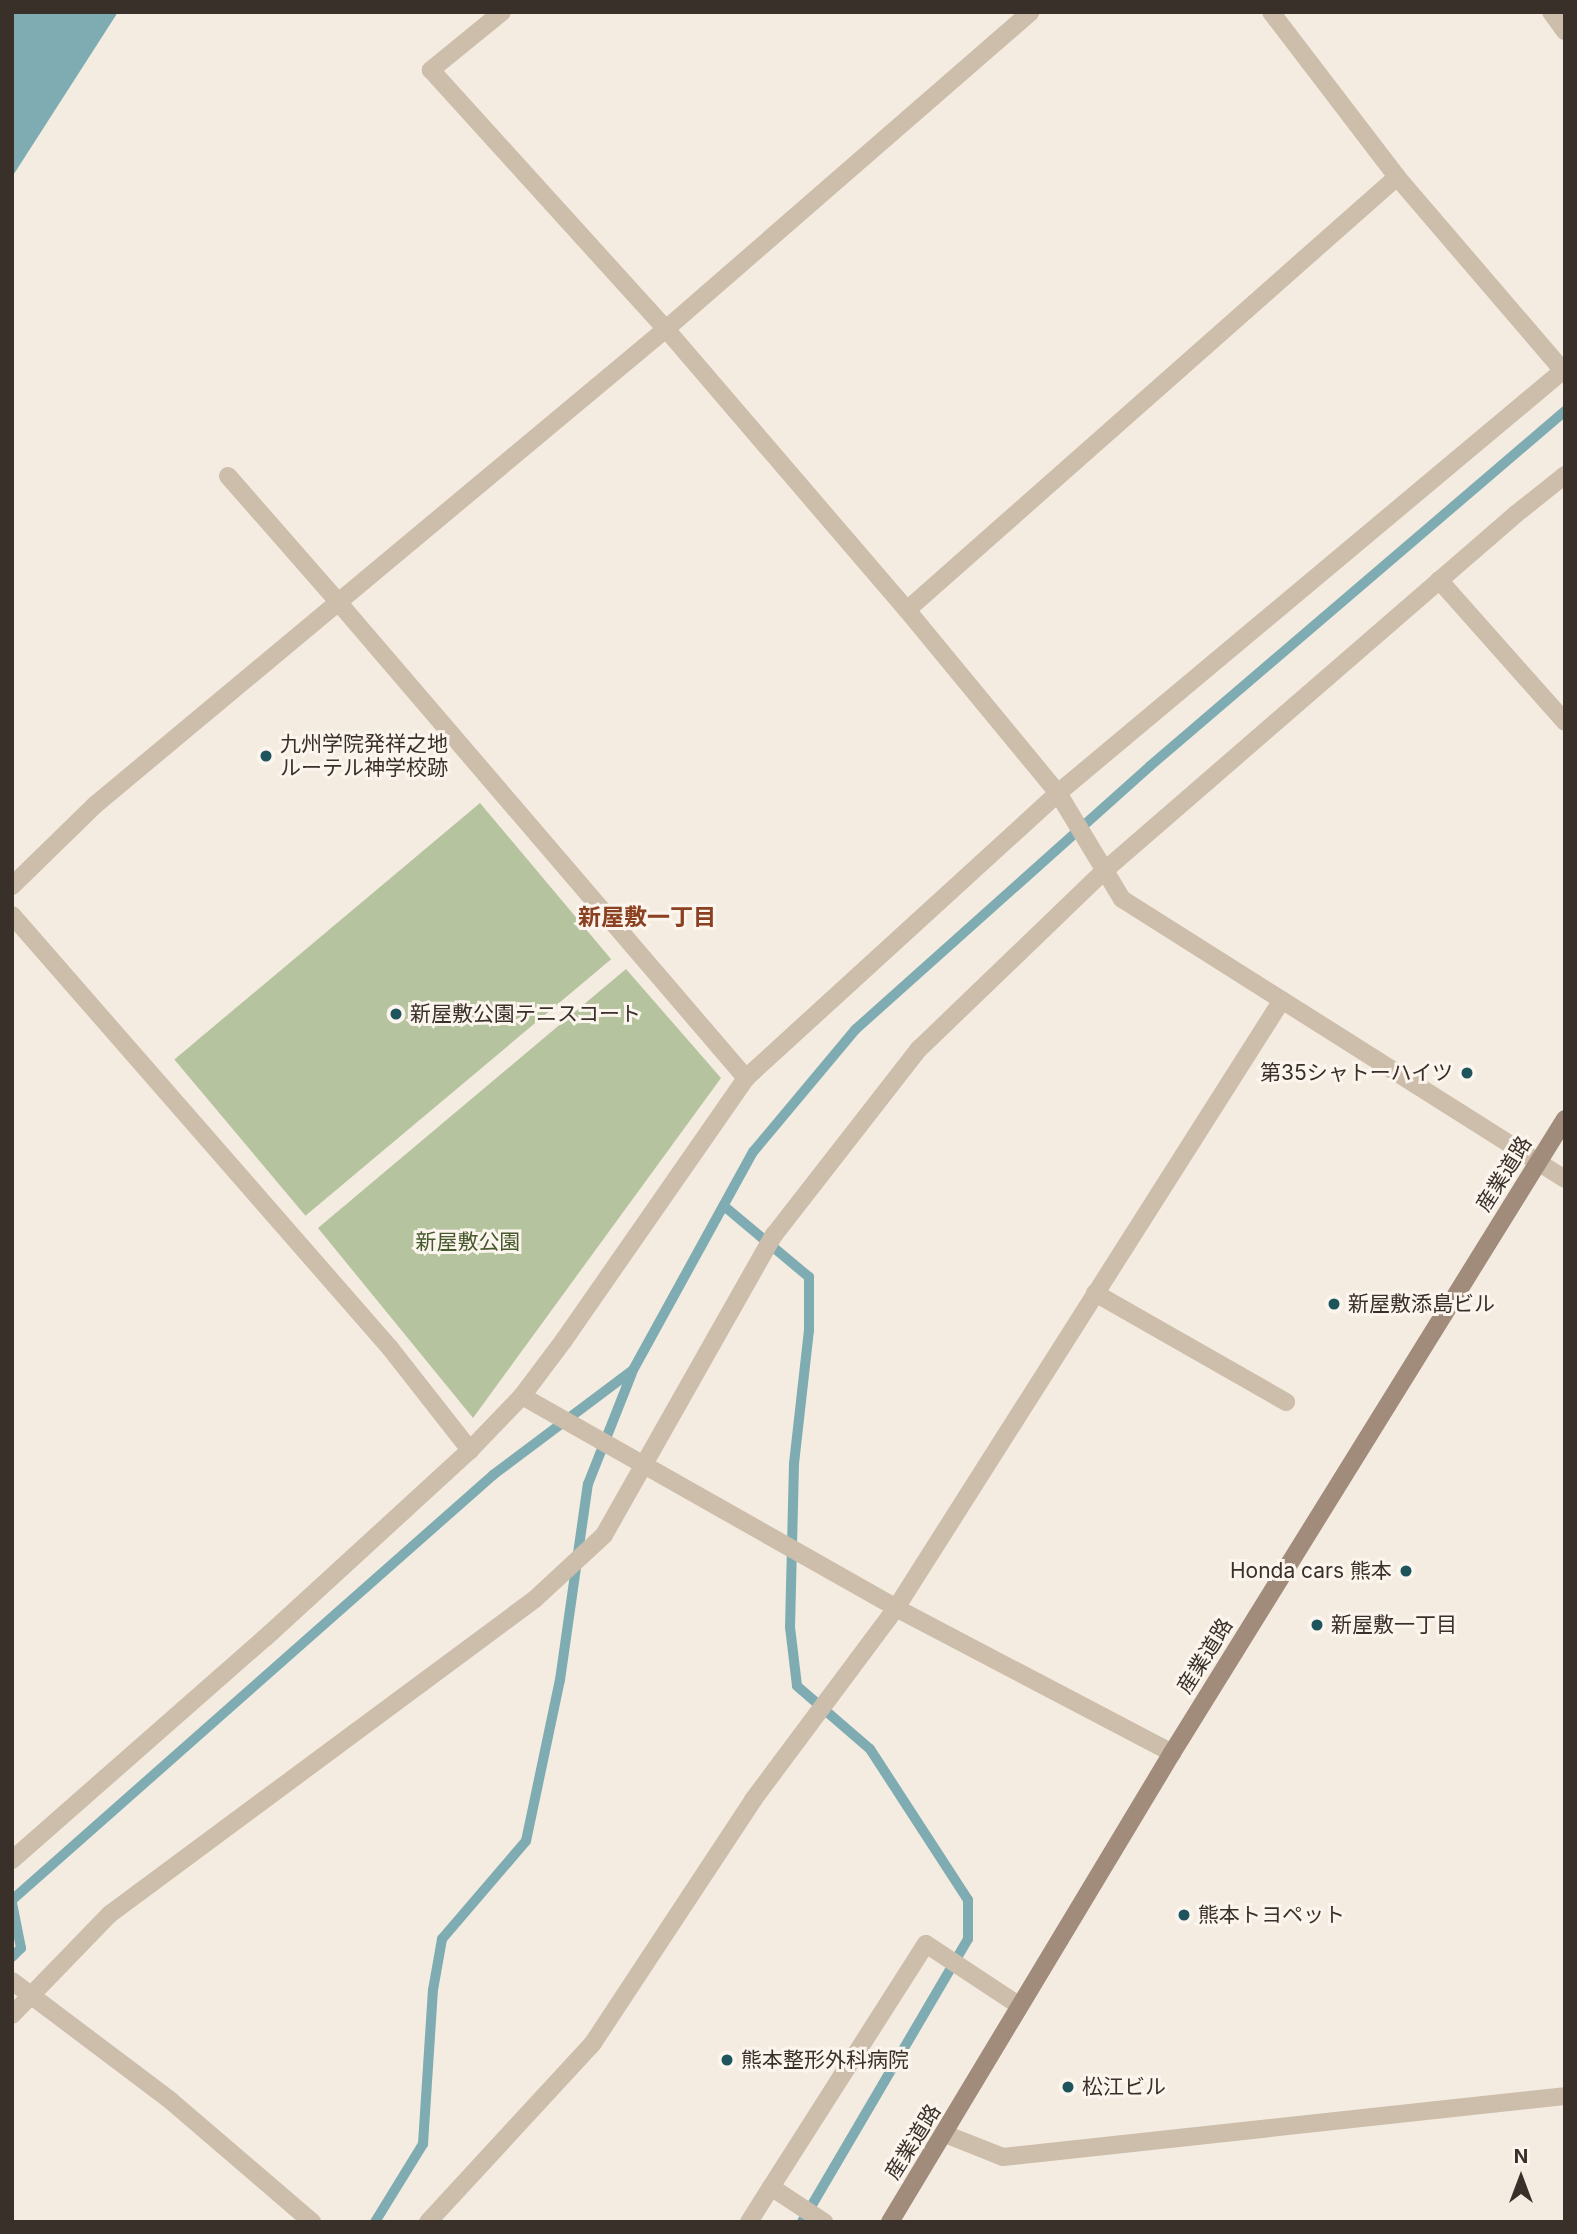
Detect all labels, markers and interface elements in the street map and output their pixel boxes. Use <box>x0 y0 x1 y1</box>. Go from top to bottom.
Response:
place label: 九州学院発祥之地 ルーテル神学校跡 <box>280 731 448 781</box>
marker: 九州学院発祥之地 ルーテル神学校跡 <box>258 748 274 764</box>
district label: 新屋敷一丁目 <box>578 903 716 931</box>
place label: 新屋敷公園テニスコート <box>410 1001 641 1027</box>
marker: 新屋敷公園テニスコート <box>388 1006 404 1022</box>
place label: 第35シャトーハイツ <box>1259 1060 1453 1086</box>
marker: 第35シャトーハイツ <box>1459 1065 1475 1081</box>
street label: 産業道路 <box>1471 1132 1537 1216</box>
park label: 新屋敷公園 <box>416 1229 520 1255</box>
place label: 新屋敷添島ビル <box>1348 1291 1495 1317</box>
marker: 新屋敷添島ビル <box>1326 1296 1342 1312</box>
place label: Honda cars 熊本 <box>1230 1558 1392 1584</box>
marker: Honda cars 熊本 <box>1398 1563 1414 1579</box>
place label: 新屋敷一丁目 <box>1331 1612 1457 1638</box>
street label: 産業道路 <box>1172 1614 1238 1698</box>
marker: 新屋敷一丁目 <box>1309 1617 1325 1633</box>
place label: 熊本トヨペット <box>1198 1902 1345 1928</box>
marker: 熊本トヨペット <box>1176 1907 1192 1923</box>
place label: 熊本整形外科病院 <box>741 2047 909 2073</box>
marker: 熊本整形外科病院 <box>719 2052 735 2068</box>
place label: 松江ビル <box>1082 2074 1166 2100</box>
marker: 松江ビル <box>1060 2079 1076 2095</box>
street label: 産業道路 <box>880 2100 946 2184</box>
north arrow <box>1486 2143 1556 2213</box>
text: N <box>1514 2145 1528 2168</box>

